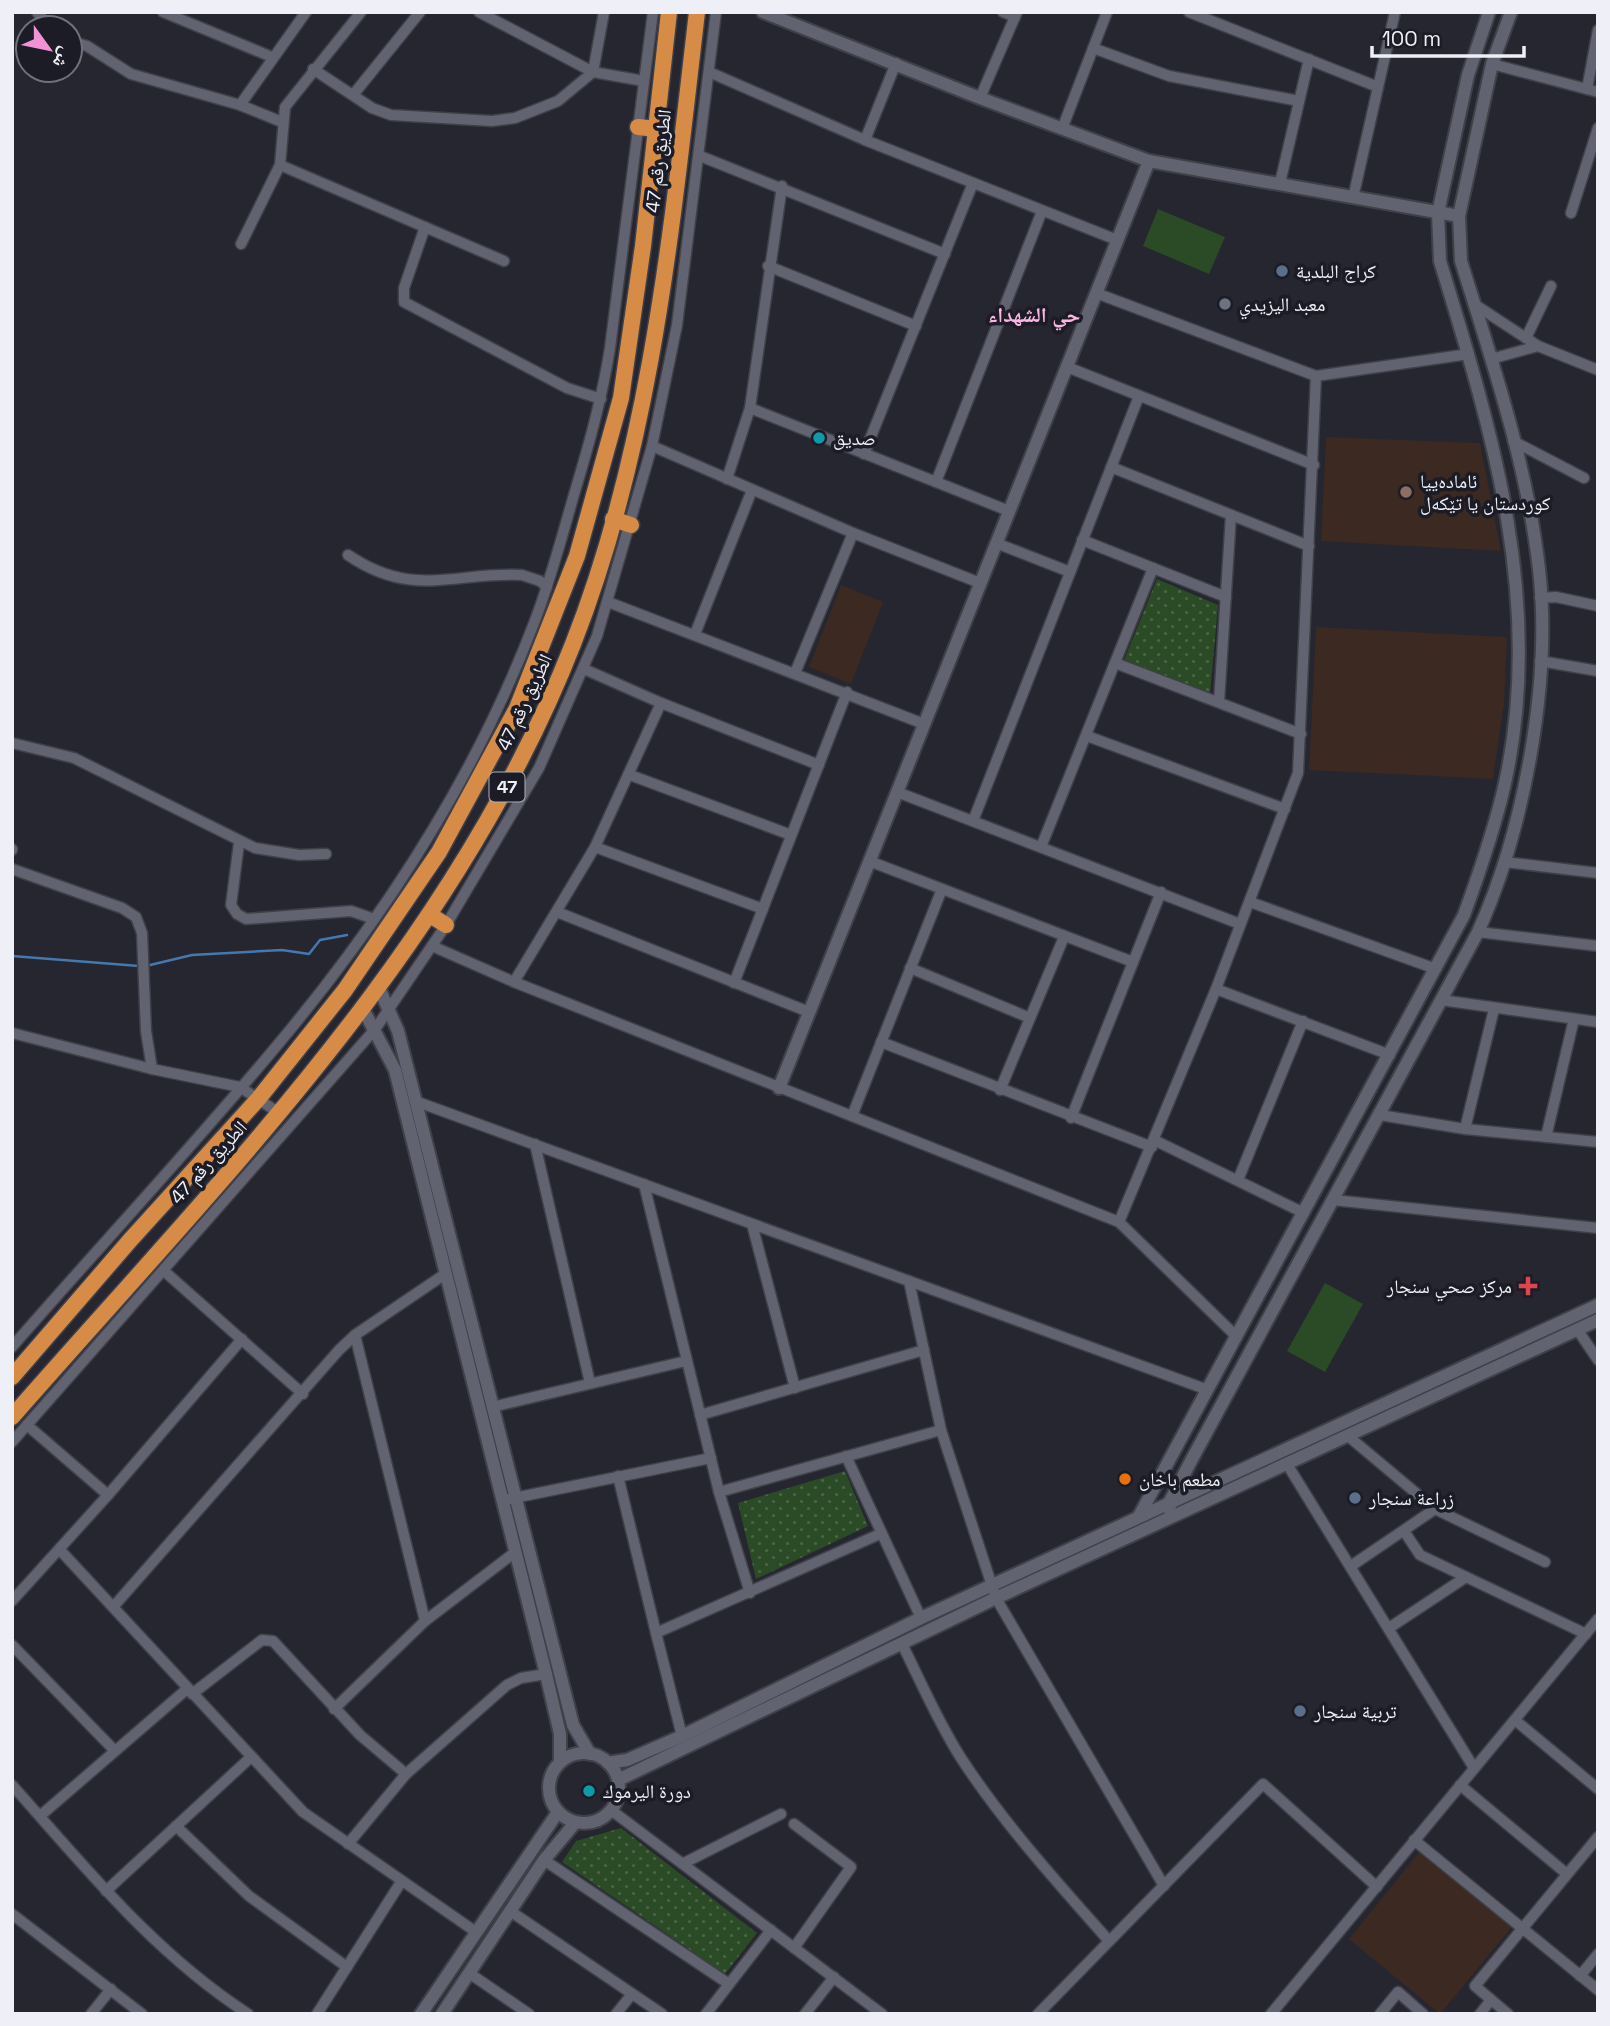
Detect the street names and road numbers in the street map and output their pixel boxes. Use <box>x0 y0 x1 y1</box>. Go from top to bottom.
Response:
street label: الطريق رقم 47 <box>640 108 677 214</box>
street label: الطريق رقم 47 <box>491 650 558 755</box>
road number: 47 <box>490 772 524 802</box>
street label: الطريق رقم 47 <box>164 1115 252 1209</box>

